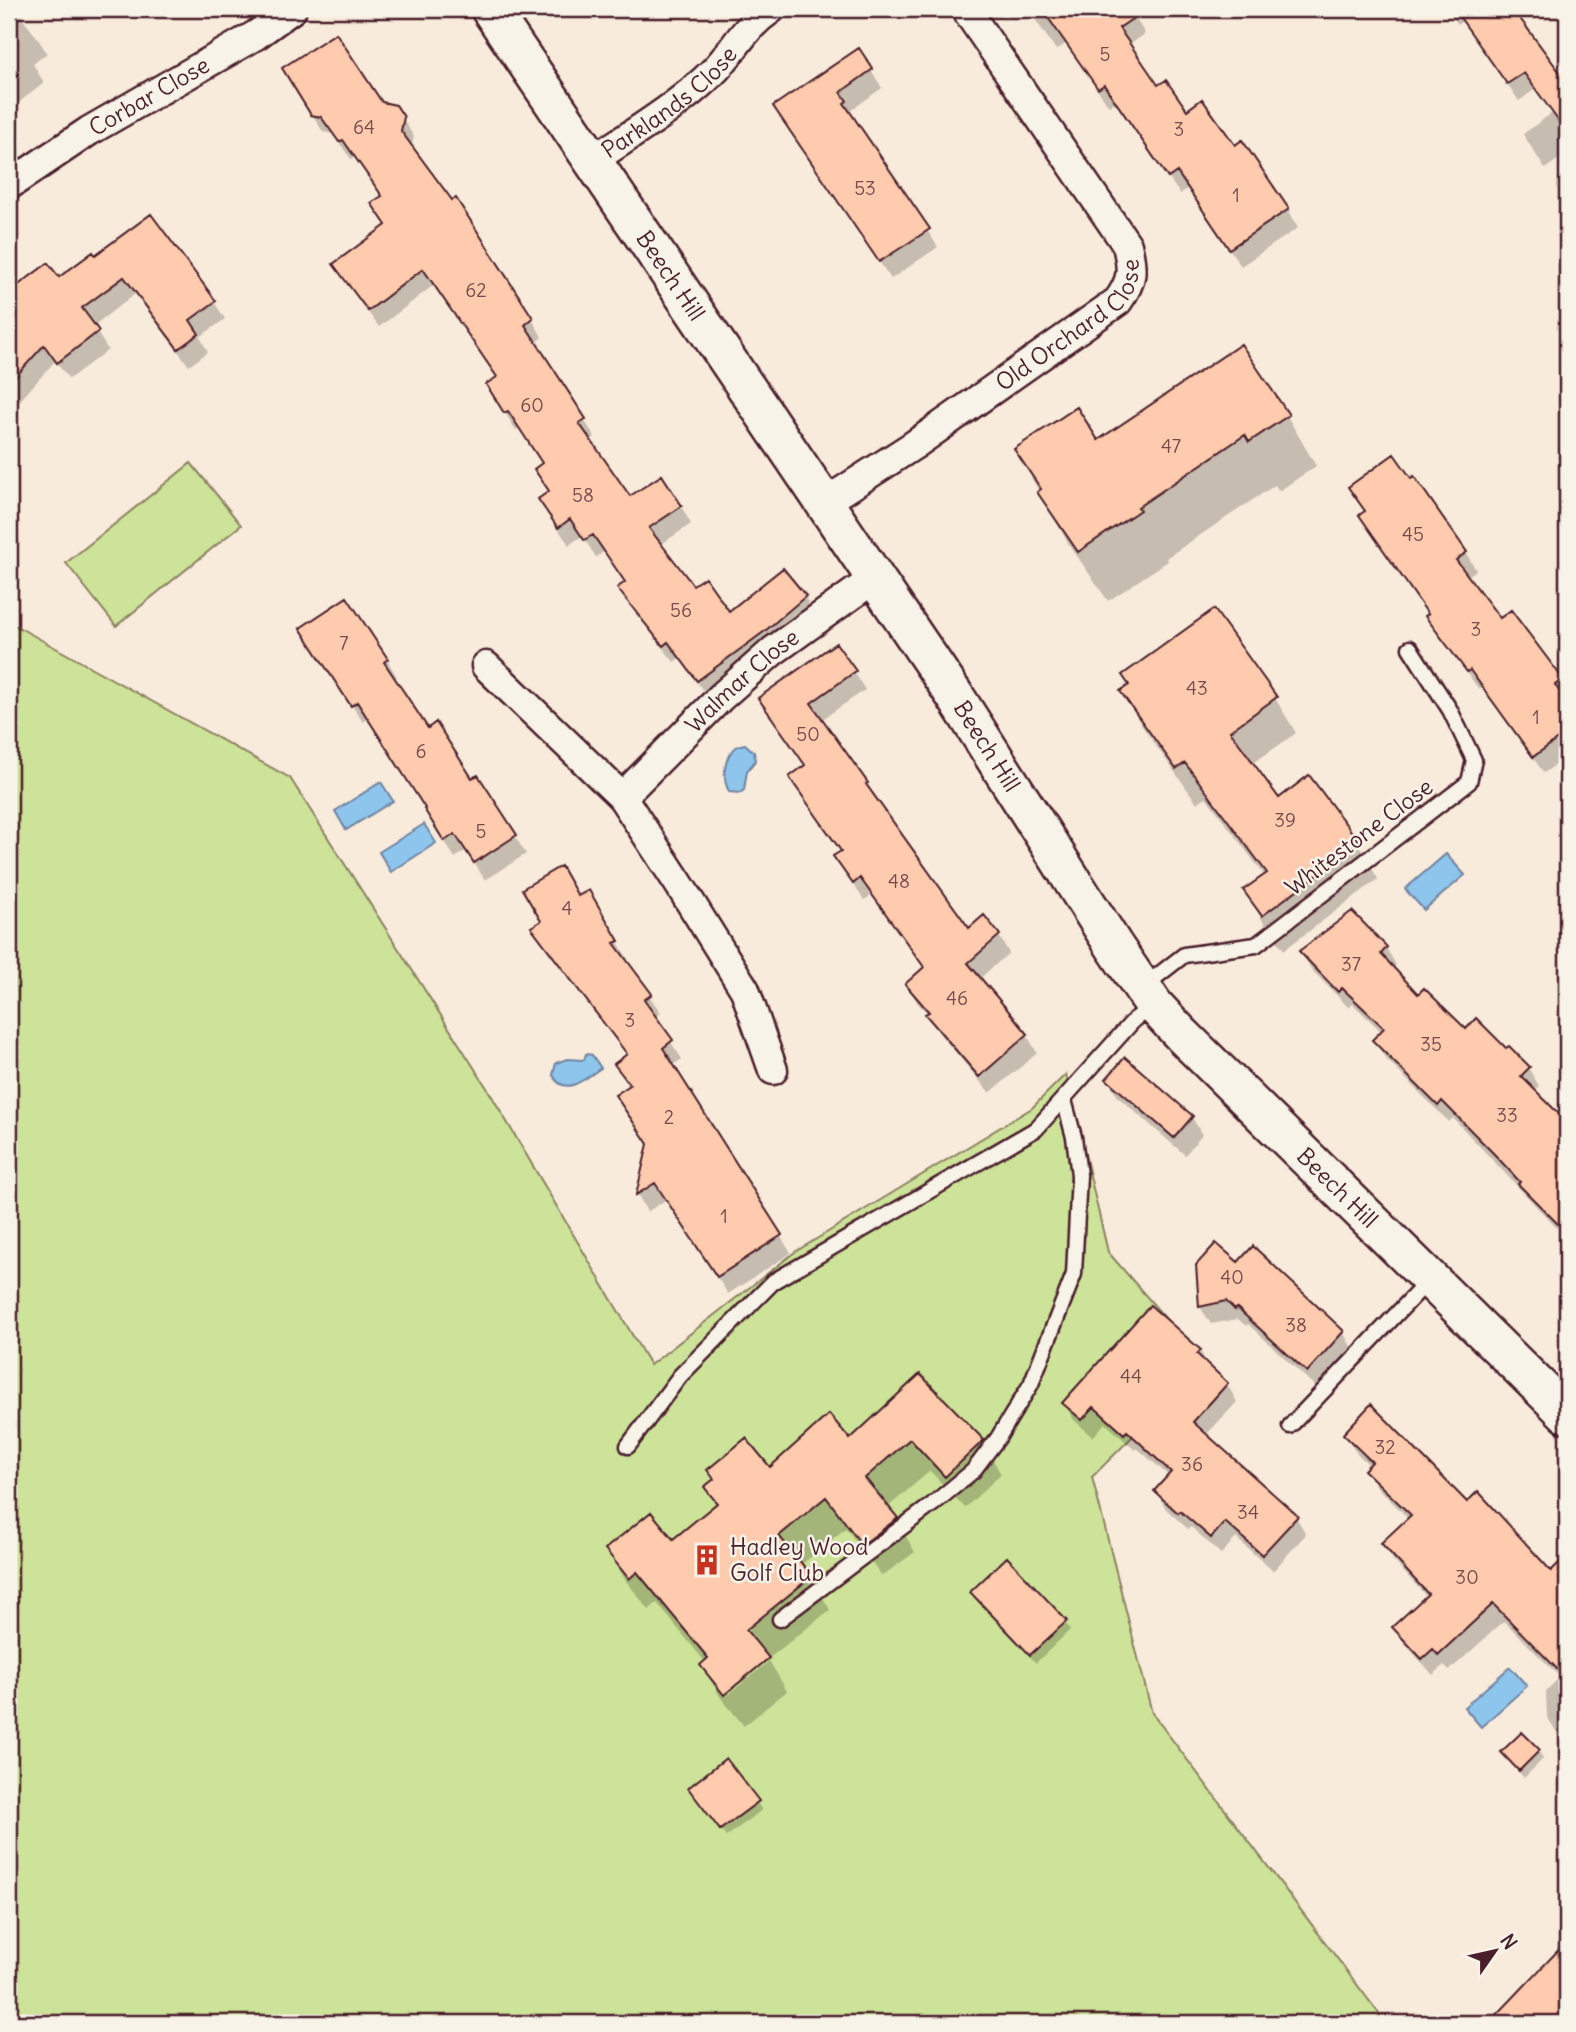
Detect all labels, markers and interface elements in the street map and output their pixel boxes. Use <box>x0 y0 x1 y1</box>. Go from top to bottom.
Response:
street label: Parklands Close <box>596 40 743 164</box>
house number: 5 <box>1100 42 1110 66</box>
street label: Corbar Close <box>84 50 214 142</box>
house number: 64 <box>353 115 375 139</box>
house number: 3 <box>1174 117 1184 141</box>
house number: 53 <box>854 176 876 200</box>
house number: 1 <box>1232 183 1240 207</box>
street label: Beech Hill <box>630 225 712 326</box>
street label: Old Orchard Close <box>990 258 1145 397</box>
house number: 62 <box>465 278 487 302</box>
house number: 60 <box>520 393 544 417</box>
house number: 47 <box>1161 434 1181 458</box>
house number: 58 <box>572 483 594 507</box>
house number: 45 <box>1402 522 1424 546</box>
house number: 56 <box>670 598 692 622</box>
house number: 3 <box>1471 617 1481 641</box>
street label: Walmar Close <box>679 622 804 739</box>
house number: 7 <box>339 631 349 655</box>
house number: 43 <box>1186 676 1208 700</box>
street label: Beech Hill <box>948 695 1027 797</box>
house number: 1 <box>1532 705 1540 729</box>
house number: 50 <box>796 722 820 746</box>
house number: 6 <box>416 739 426 763</box>
street label: Whitestone Close <box>1279 772 1438 902</box>
house number: 39 <box>1274 808 1296 832</box>
house number: 5 <box>476 819 486 843</box>
house number: 48 <box>888 869 910 893</box>
house number: 4 <box>562 896 573 920</box>
house number: 37 <box>1341 952 1361 976</box>
house number: 46 <box>946 986 968 1010</box>
house number: 3 <box>625 1008 635 1032</box>
house number: 35 <box>1420 1032 1442 1056</box>
house number: 33 <box>1496 1103 1518 1127</box>
house number: 2 <box>664 1105 674 1129</box>
street label: Beech Hill <box>1291 1141 1384 1234</box>
house number: 1 <box>720 1204 728 1228</box>
house number: 40 <box>1220 1265 1244 1289</box>
house number: 38 <box>1285 1313 1307 1337</box>
house number: 44 <box>1120 1364 1142 1388</box>
house number: 32 <box>1374 1435 1396 1459</box>
house number: 36 <box>1181 1452 1203 1476</box>
house number: 34 <box>1237 1500 1259 1524</box>
place label: Hadley Wood Golf Club <box>730 1532 869 1587</box>
building icon: Hadley Wood Golf Club <box>690 1543 724 1577</box>
house number: 30 <box>1455 1565 1479 1589</box>
north arrow <box>1460 1916 1530 1986</box>
text: N <box>1495 1929 1523 1954</box>

